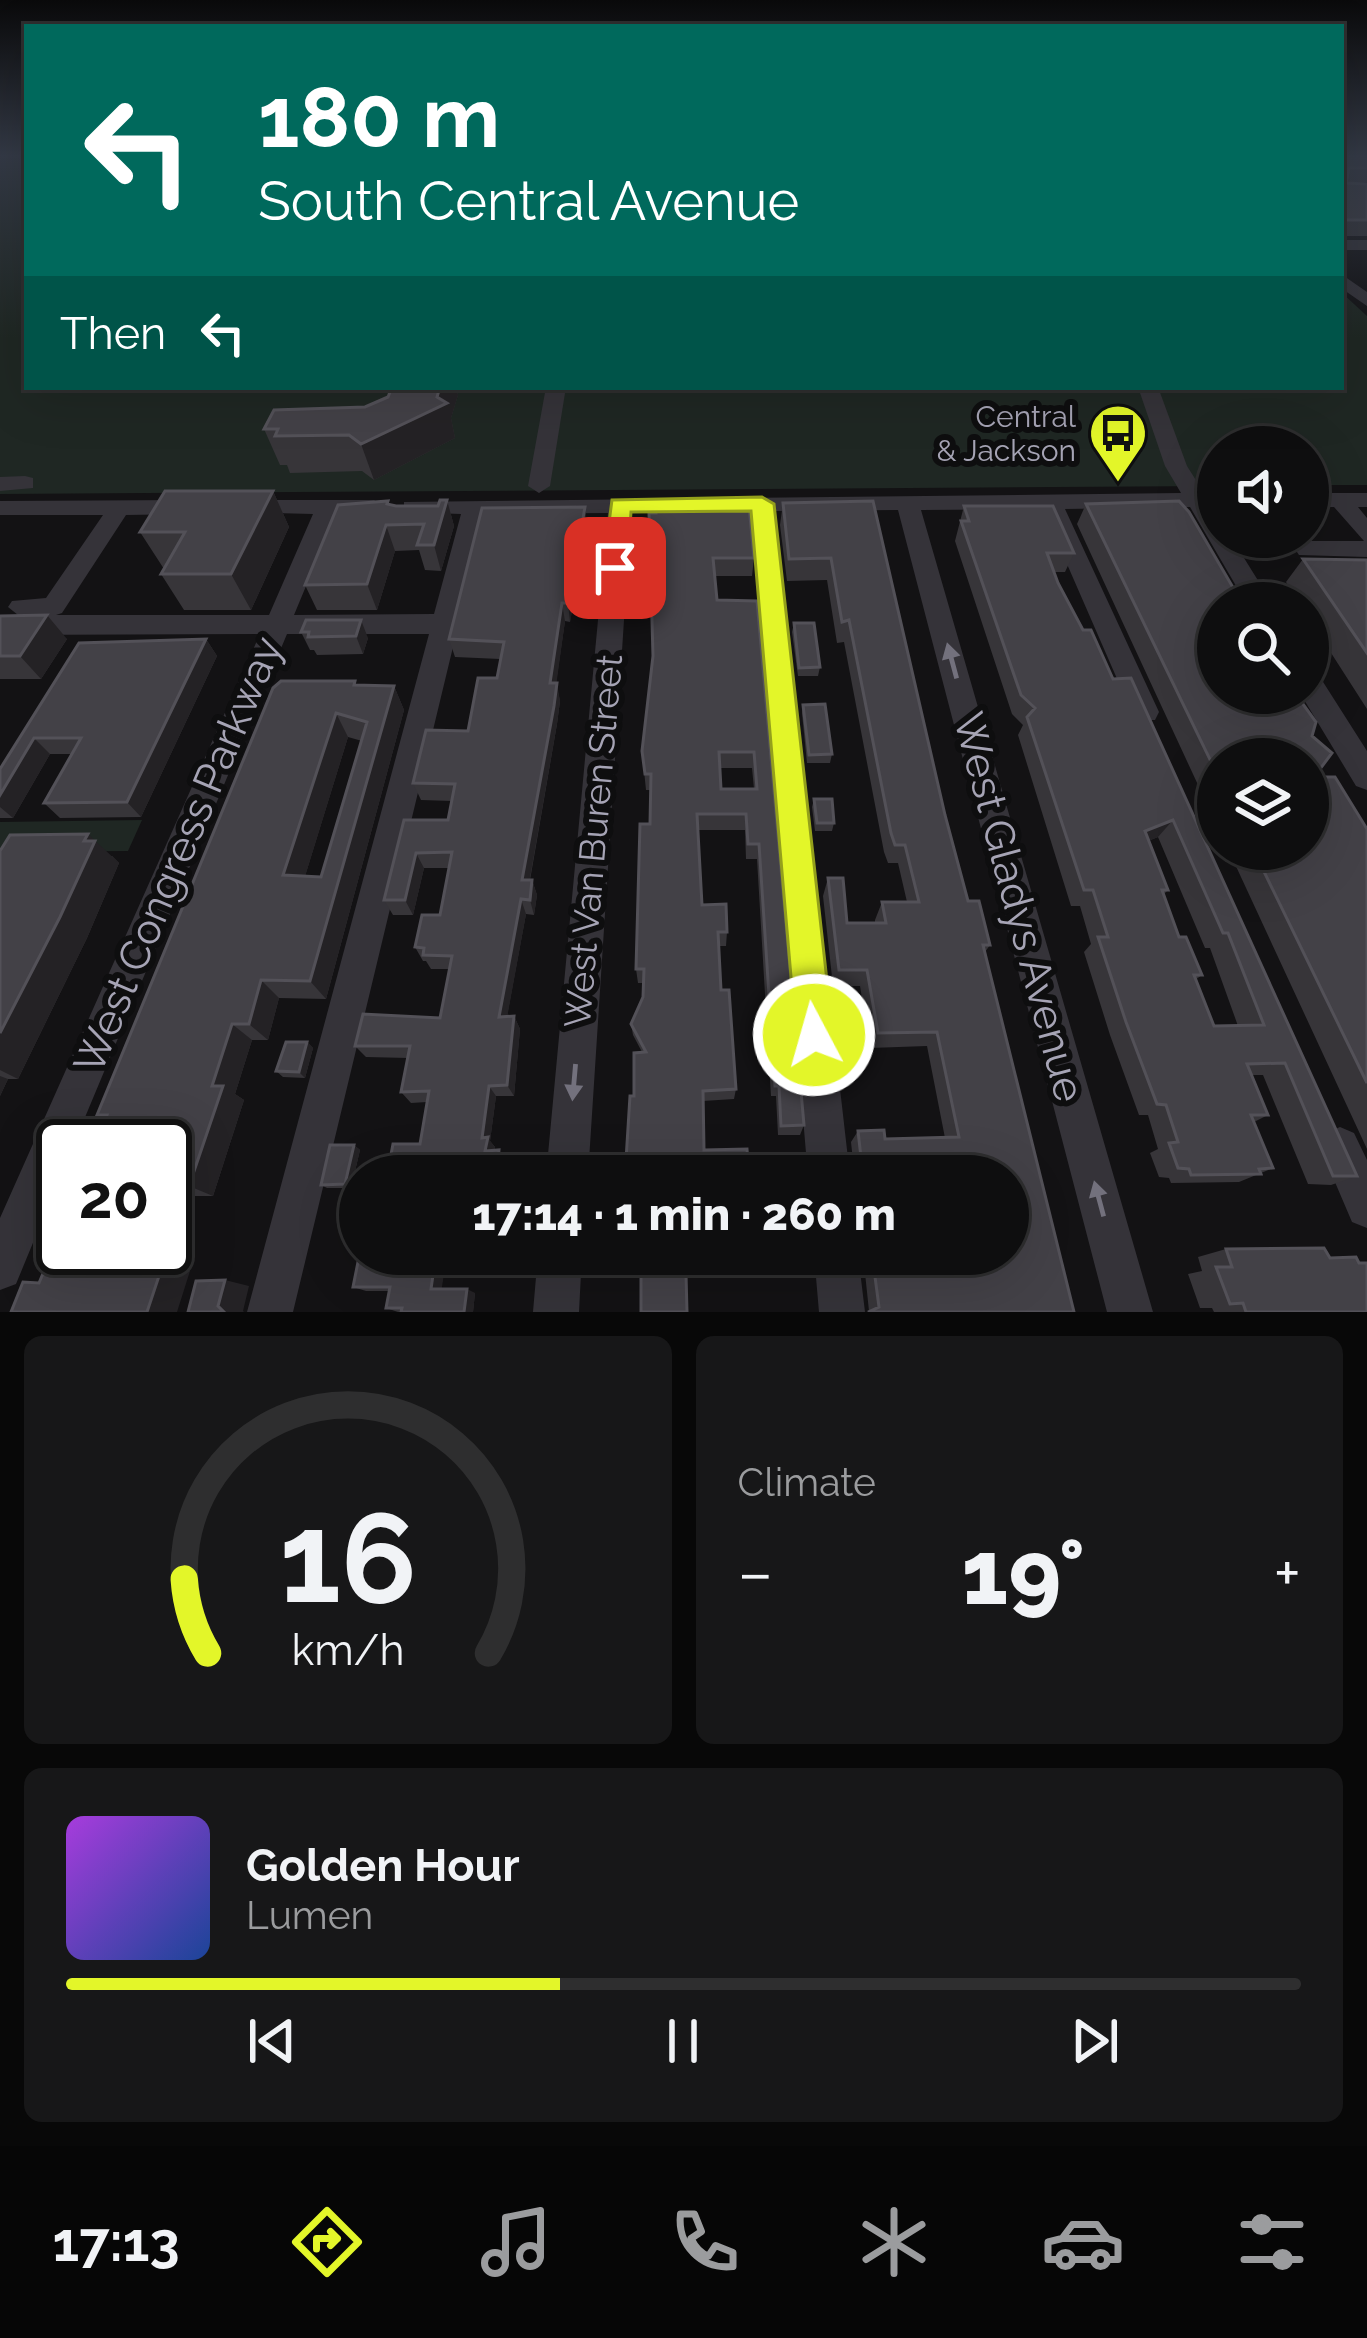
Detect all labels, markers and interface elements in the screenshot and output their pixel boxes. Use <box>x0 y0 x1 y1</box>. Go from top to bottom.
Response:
text: 180 m <box>258 68 500 167</box>
icon: left <box>60 72 216 228</box>
text: South Central Avenue <box>258 169 799 233</box>
icon: left <box>190 300 256 366</box>
text: Then <box>60 307 166 360</box>
place label: Central & Jackson <box>936 399 1077 468</box>
bus stop icon: Central & Jackson <box>1087 402 1149 484</box>
map controls <box>1197 426 1329 870</box>
button: sound <box>1197 426 1329 558</box>
pin <box>564 517 666 619</box>
icon: arrive <box>582 535 648 601</box>
button: search <box>1197 582 1329 714</box>
street label: West Congress Parkway <box>64 629 292 1081</box>
one-way arrow <box>941 642 960 679</box>
street label: West Van Buren Street <box>556 653 630 1029</box>
street label: West Gladys Avenue <box>943 707 1095 1107</box>
button: layers <box>1197 738 1329 870</box>
position arrow <box>751 972 877 1098</box>
one-way arrow <box>564 1064 583 1101</box>
speed limit sign: 20 <box>36 1119 192 1275</box>
one-way arrow <box>1088 1180 1107 1217</box>
text: 17:14 · 1 min · 260 m <box>472 1188 896 1241</box>
text: Climate <box>738 1459 876 1505</box>
text: 16 <box>279 1485 416 1631</box>
text: 19° <box>962 1519 1085 1625</box>
text: − <box>738 1534 773 1611</box>
text: + <box>1274 1534 1301 1611</box>
text: km/h <box>291 1625 404 1675</box>
text: Golden Hour <box>246 1839 520 1892</box>
text: Lumen <box>246 1892 373 1938</box>
icon: previous <box>239 2008 305 2074</box>
icon: pause <box>650 2008 716 2074</box>
icon: next <box>1062 2008 1128 2074</box>
icon: directions <box>285 2200 369 2284</box>
icon: music <box>474 2200 558 2284</box>
icon: phone <box>663 2200 747 2284</box>
icon: climate <box>852 2200 936 2284</box>
icon: car <box>1041 2200 1125 2284</box>
icon: filters <box>1230 2200 1314 2284</box>
text: 17:13 <box>53 2210 180 2274</box>

